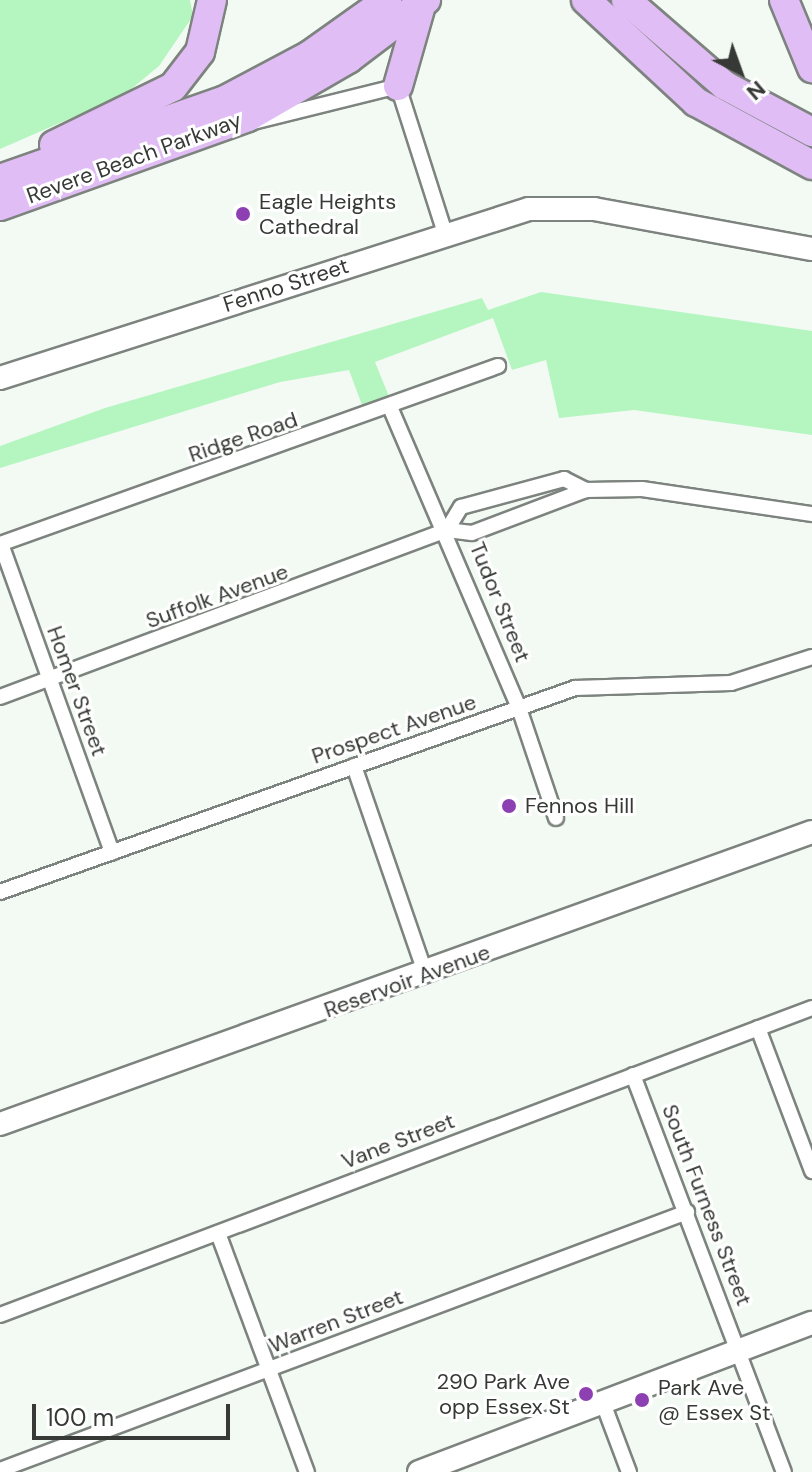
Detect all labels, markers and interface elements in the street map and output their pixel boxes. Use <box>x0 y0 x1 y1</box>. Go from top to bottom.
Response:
north arrow <box>700 32 780 112</box>
text: N <box>741 74 772 107</box>
street label: Revere Beach Parkway <box>23 107 245 209</box>
place label: Eagle Heights Cathedral <box>259 188 396 240</box>
marker: Eagle Heights Cathedral <box>234 205 252 223</box>
street label: Fenno Street <box>220 252 352 318</box>
street label: Ridge Road <box>185 406 301 468</box>
street label: Tudor Street <box>464 538 536 666</box>
street label: Suffolk Avenue <box>142 558 292 634</box>
street label: Homer Street <box>41 622 113 760</box>
street label: Prospect Avenue <box>308 688 480 770</box>
place label: Fennos Hill <box>525 793 634 819</box>
marker: Fennos Hill <box>500 797 518 815</box>
street label: Reservoir Avenue <box>320 939 494 1023</box>
street label: South Furness Street <box>656 1101 758 1309</box>
street label: Vane Street <box>338 1107 458 1175</box>
street label: Warren Street <box>265 1283 407 1359</box>
place label: 290 Park Ave opp Essex St <box>437 1368 570 1420</box>
place label: Park Ave @ Essex St <box>658 1374 771 1426</box>
marker: 290 Park Ave opp Essex St <box>577 1385 595 1403</box>
scale bar <box>36 1388 234 1438</box>
marker: Park Ave @ Essex St <box>633 1391 651 1409</box>
text: 100 m <box>46 1402 114 1433</box>

